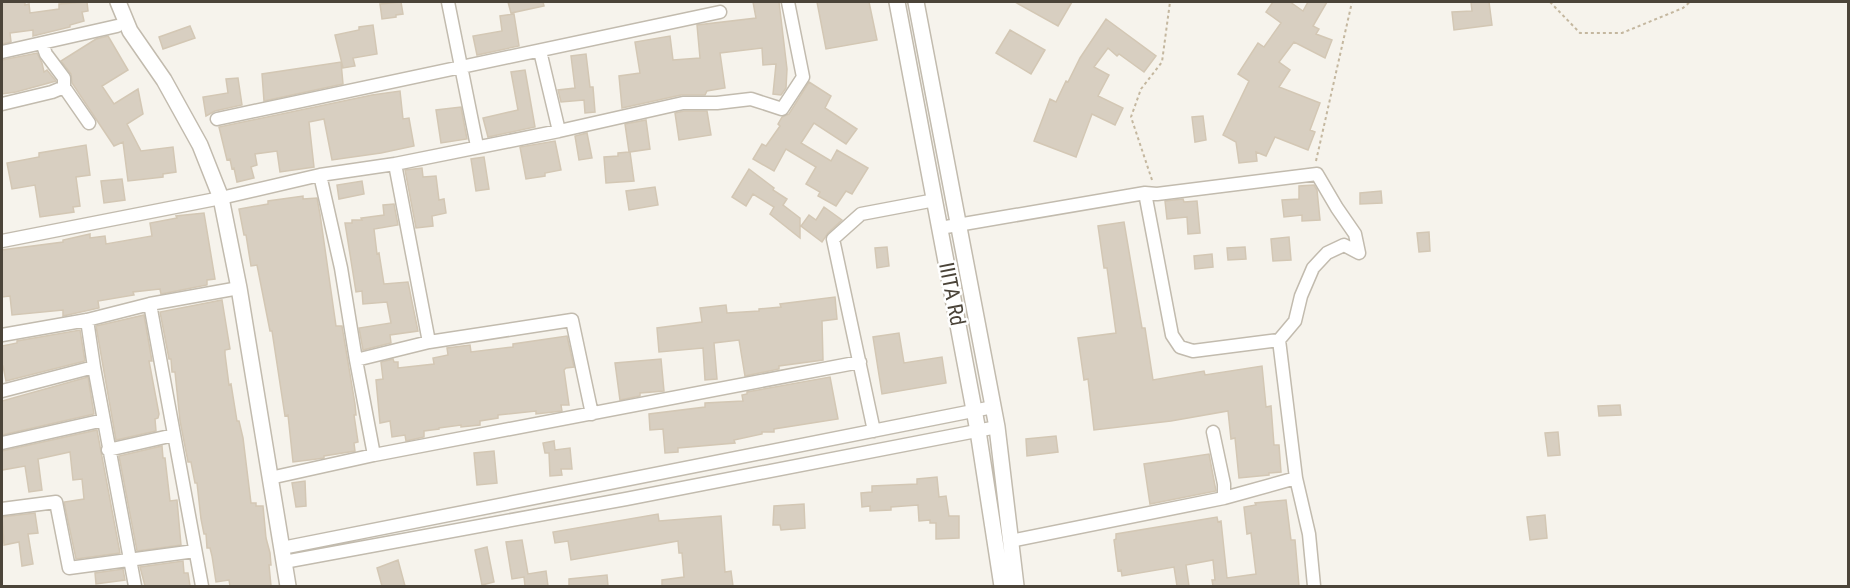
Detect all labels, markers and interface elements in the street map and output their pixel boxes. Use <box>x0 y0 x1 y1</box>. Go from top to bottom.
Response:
street label: IIITA Rd <box>934 260 970 328</box>

